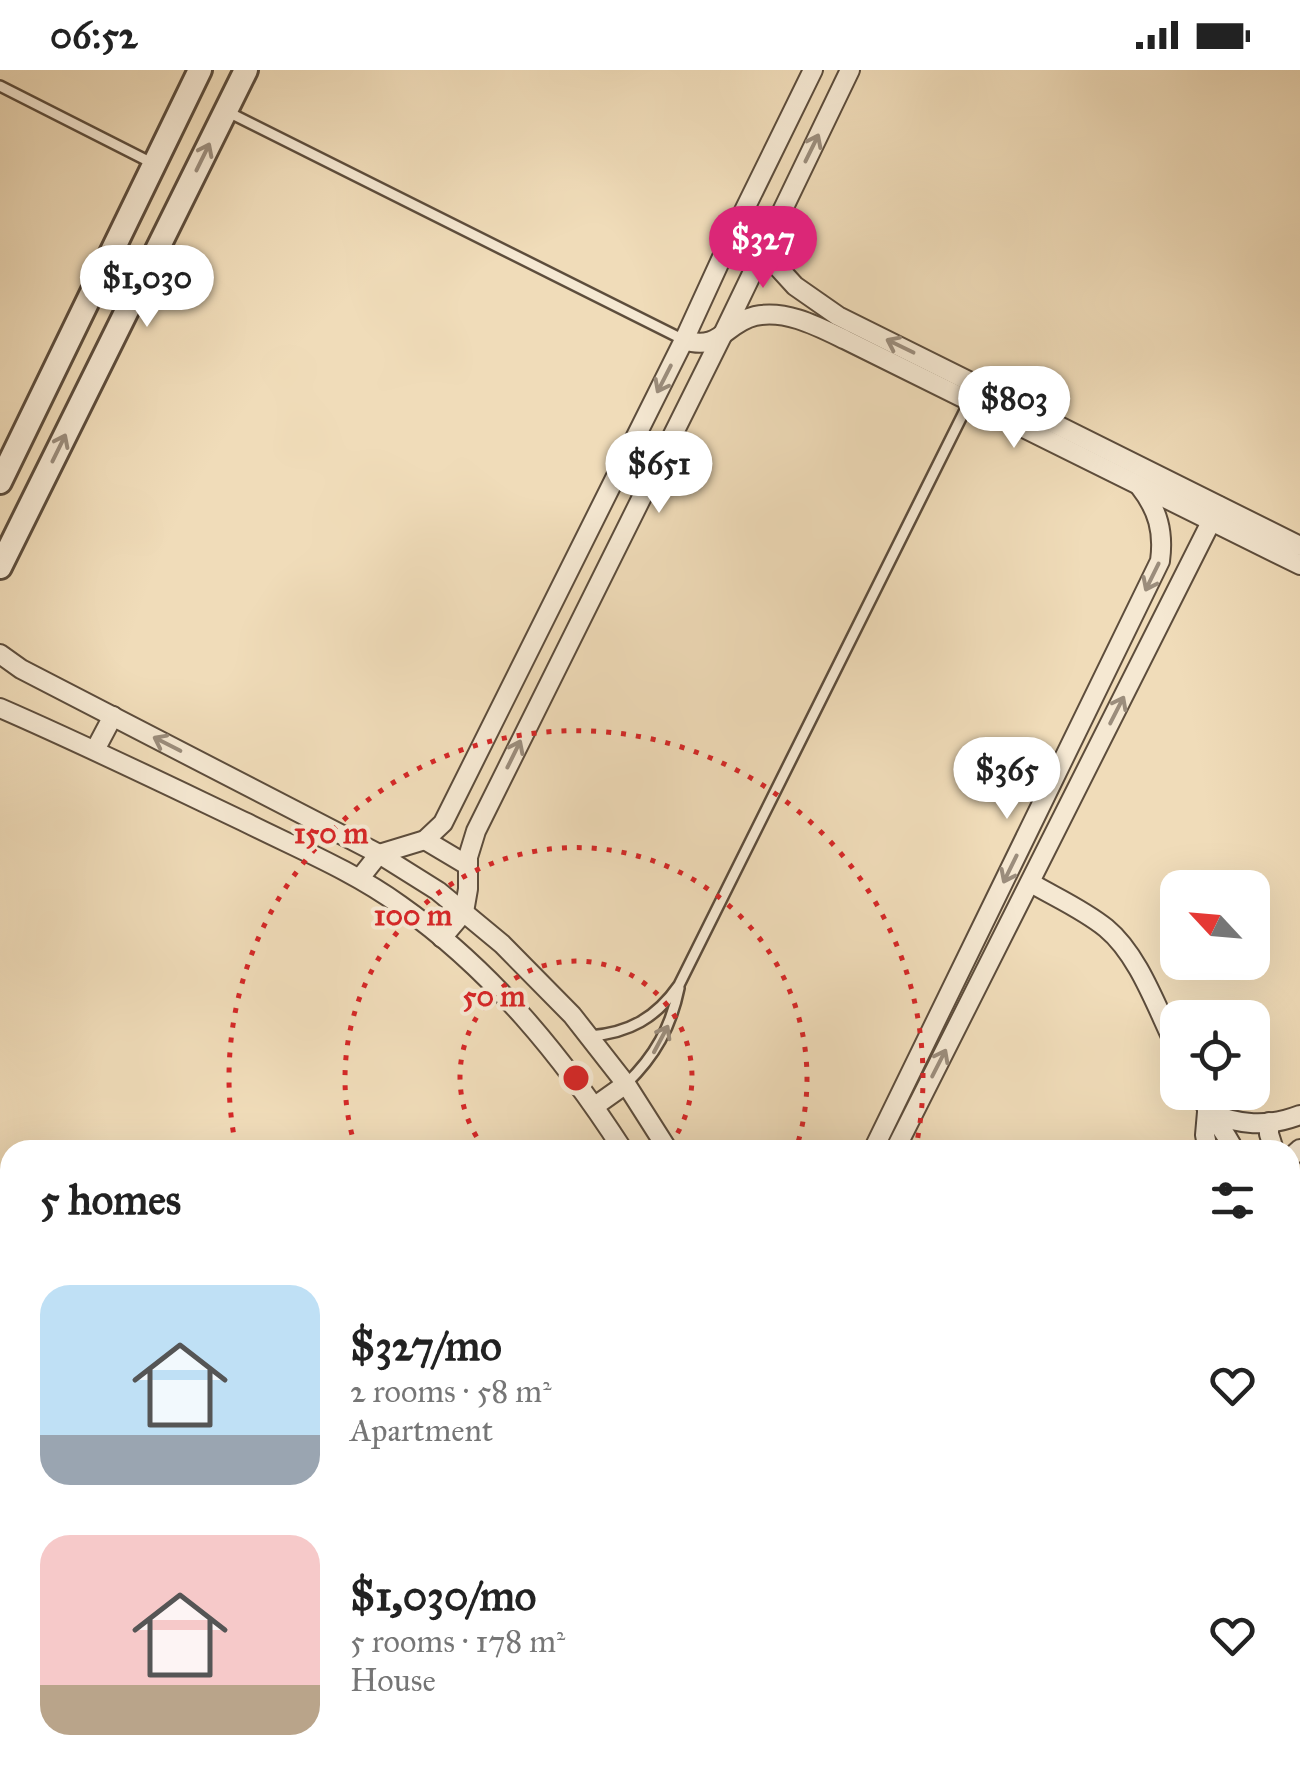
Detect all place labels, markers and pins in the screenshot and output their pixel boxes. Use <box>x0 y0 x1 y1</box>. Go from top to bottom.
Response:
pin: $327 <box>704 206 822 291</box>
pin: $1,030 <box>66 245 228 330</box>
pin: $803 <box>955 366 1073 451</box>
pin: $651 <box>600 431 718 516</box>
pin: $365 <box>948 737 1066 822</box>
centre of rings <box>558 1060 594 1096</box>

